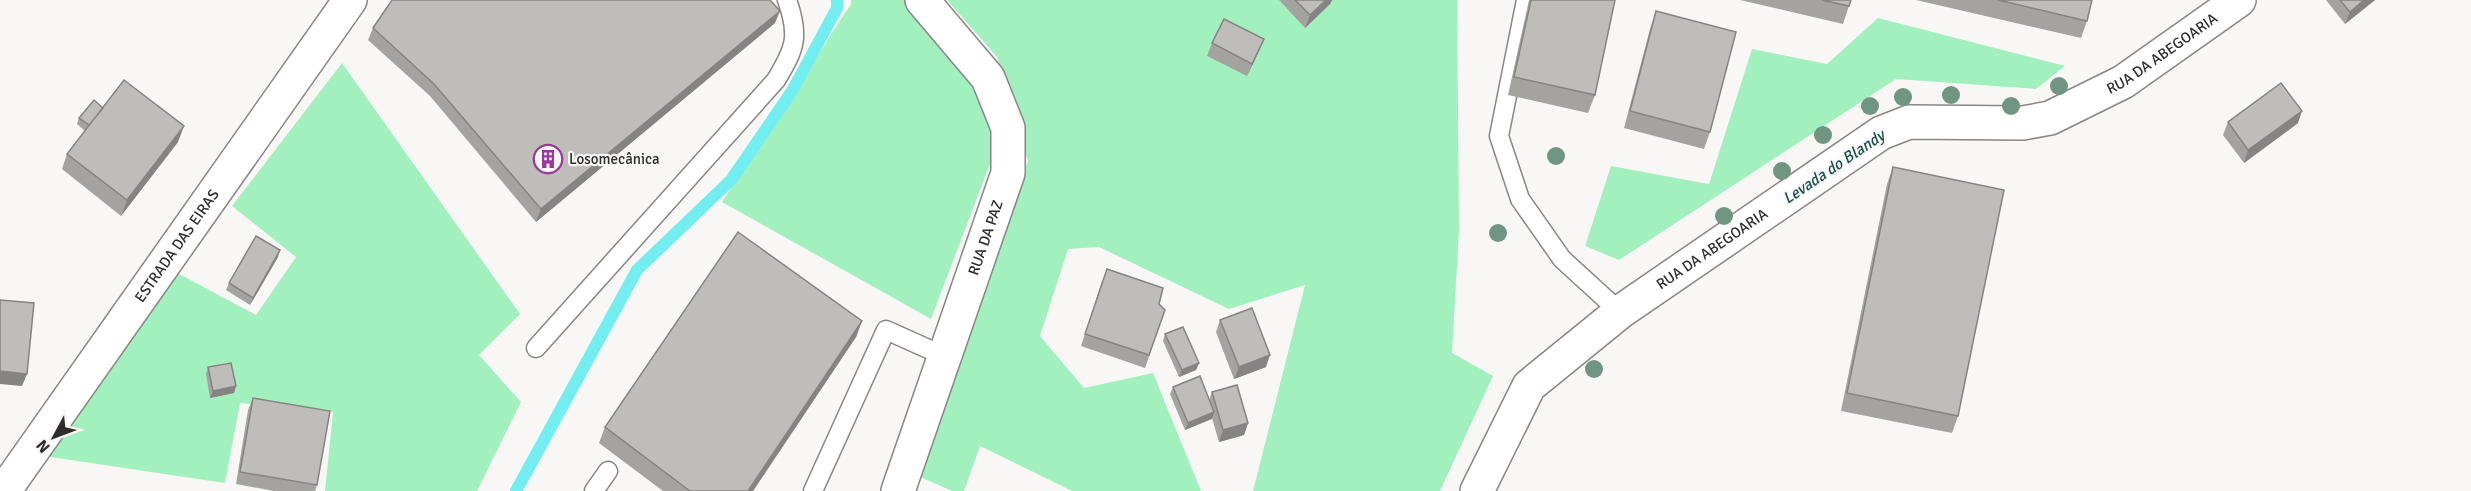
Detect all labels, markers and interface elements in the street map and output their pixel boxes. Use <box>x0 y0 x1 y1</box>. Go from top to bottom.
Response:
street label: RUA DA ABEGOARIA <box>2103 9 2221 98</box>
water label: Levada do Blandy <box>1779 124 1891 208</box>
building icon: Losomecânica <box>532 143 564 175</box>
place label: Losomecânica <box>569 150 660 168</box>
street label: ESTRADA DAS EIRAS <box>131 186 223 306</box>
street label: RUA DA PAZ <box>964 198 1007 278</box>
street label: RUA DA ABEGOARIA <box>1653 204 1771 293</box>
north arrow <box>24 407 84 467</box>
text: N <box>32 435 55 457</box>

